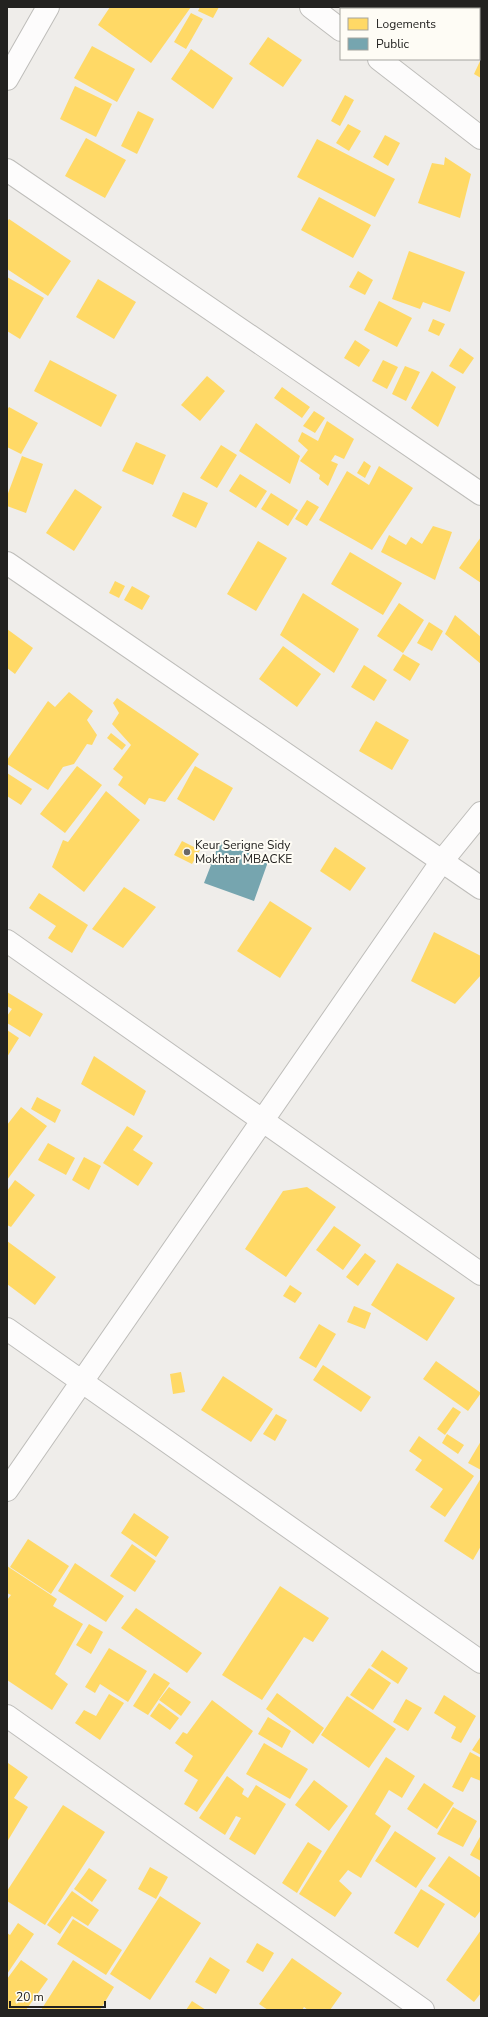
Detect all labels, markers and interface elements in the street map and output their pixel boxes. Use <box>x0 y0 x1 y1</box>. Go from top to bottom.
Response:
legend <box>340 8 480 60</box>
text: Logements <box>376 16 436 32</box>
text: Public <box>376 36 410 52</box>
place label: Keur Serigne Sidy Mokhtar MBACKE <box>195 837 292 867</box>
marker: Keur Serigne Sidy Mokhtar MBACKE <box>182 847 192 857</box>
scale bar <box>10 1983 105 2009</box>
text: 20 m <box>16 1989 44 2005</box>

